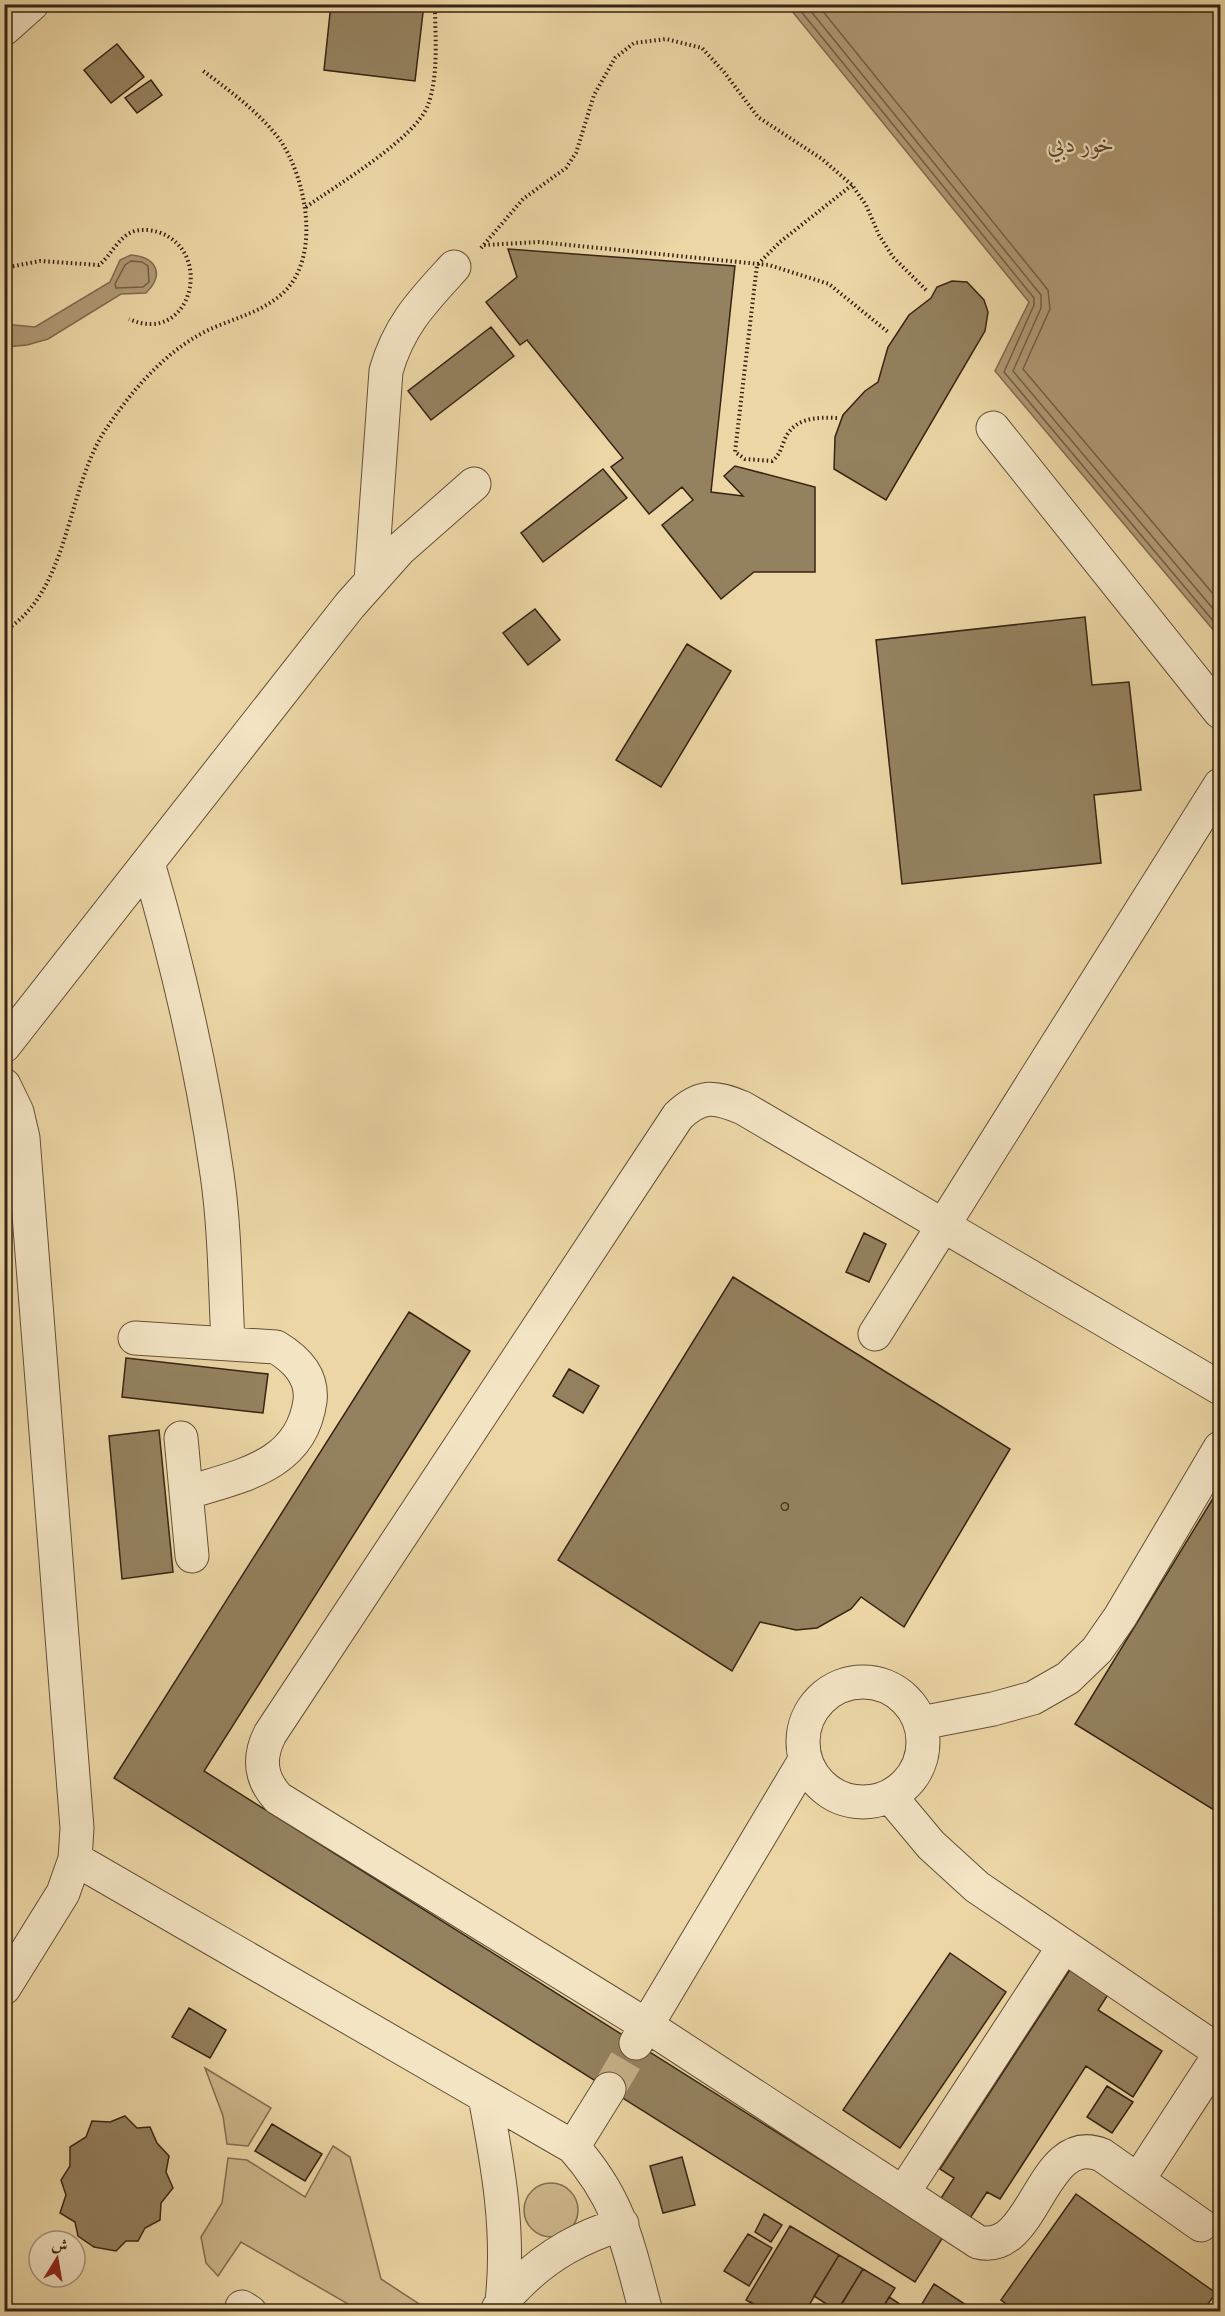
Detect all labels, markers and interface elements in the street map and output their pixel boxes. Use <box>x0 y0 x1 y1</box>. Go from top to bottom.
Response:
water label: خور دبي <box>1047 130 1115 163</box>
house number: 0 <box>780 1493 790 1518</box>
north arrow <box>27 2229 87 2289</box>
text: ش <box>50 2234 69 2257</box>

